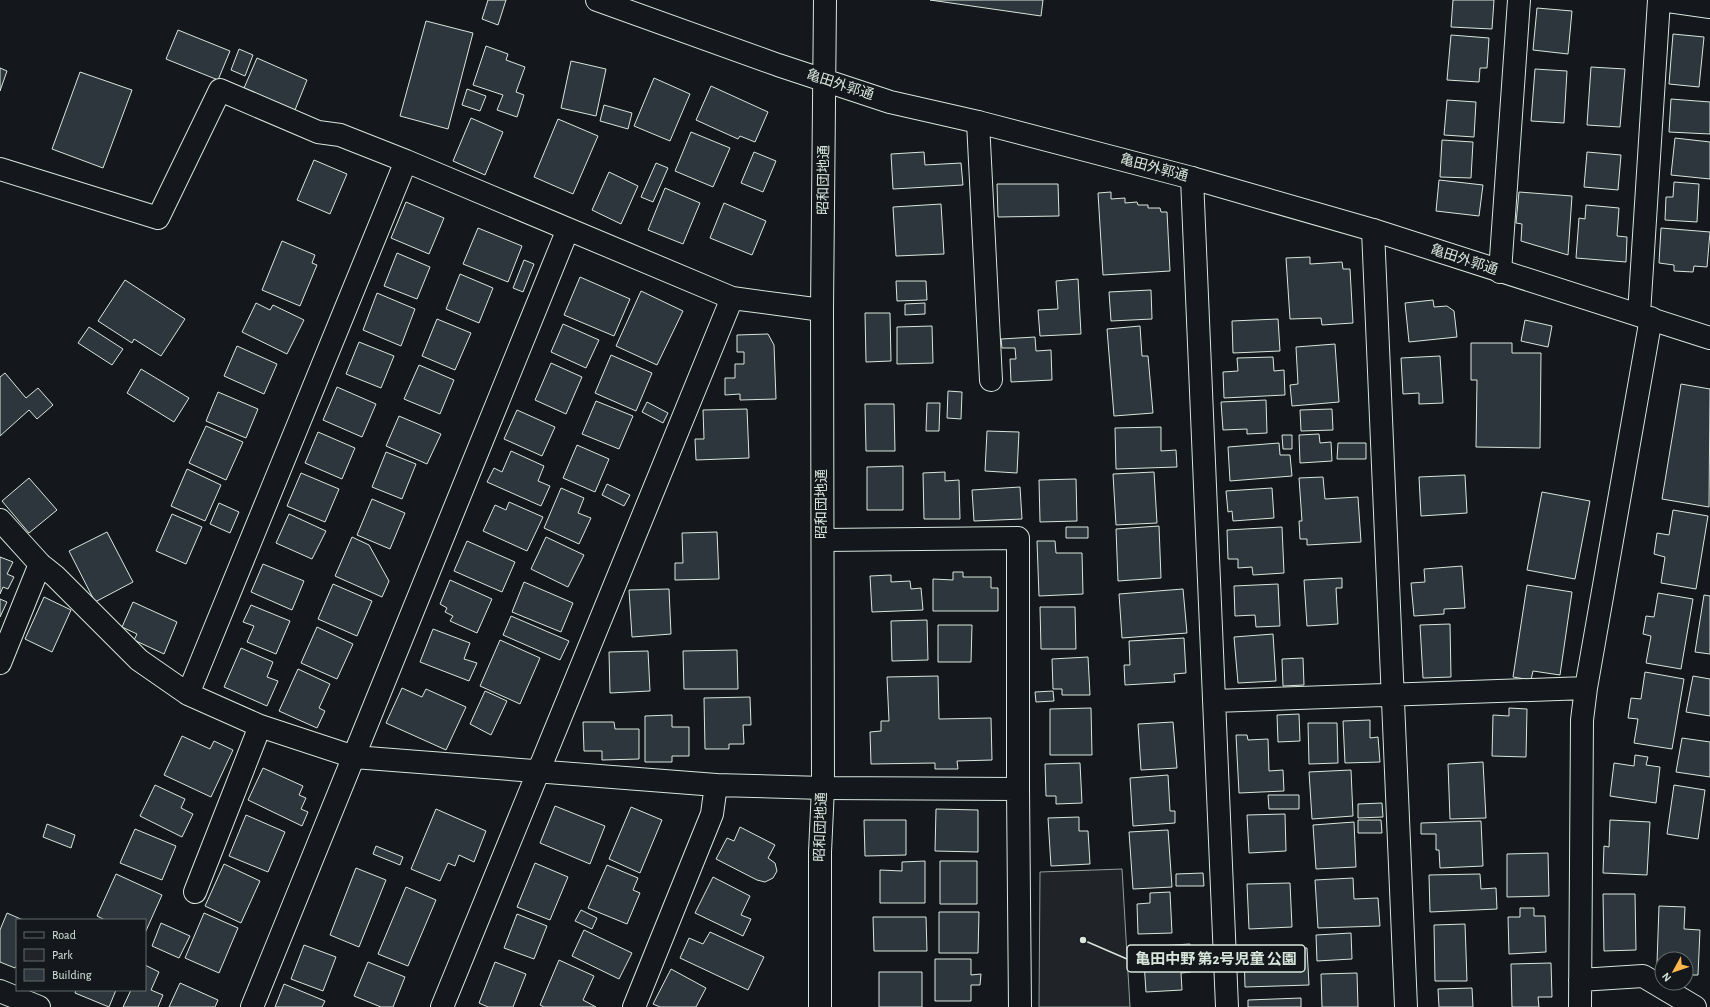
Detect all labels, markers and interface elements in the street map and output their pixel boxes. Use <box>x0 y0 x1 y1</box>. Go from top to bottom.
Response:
street label: 亀田外郭通 <box>805 66 876 102</box>
street label: 昭和団地通 <box>815 145 832 215</box>
street label: 亀田外郭通 <box>1118 150 1190 184</box>
street label: 亀田外郭通 <box>1429 241 1500 277</box>
street label: 昭和団地通 <box>814 469 829 539</box>
street label: 昭和団地通 <box>812 792 829 862</box>
legend <box>16 919 146 991</box>
text: Road <box>52 929 76 941</box>
callout: 亀田中野 第2号児童 公園 <box>1127 945 1305 972</box>
text: Park <box>52 949 73 961</box>
text: 亀田中野 第2号児童 公園 <box>1135 951 1297 967</box>
north arrow <box>1654 951 1694 991</box>
text: Building <box>52 969 92 981</box>
text: N <box>1660 971 1673 984</box>

